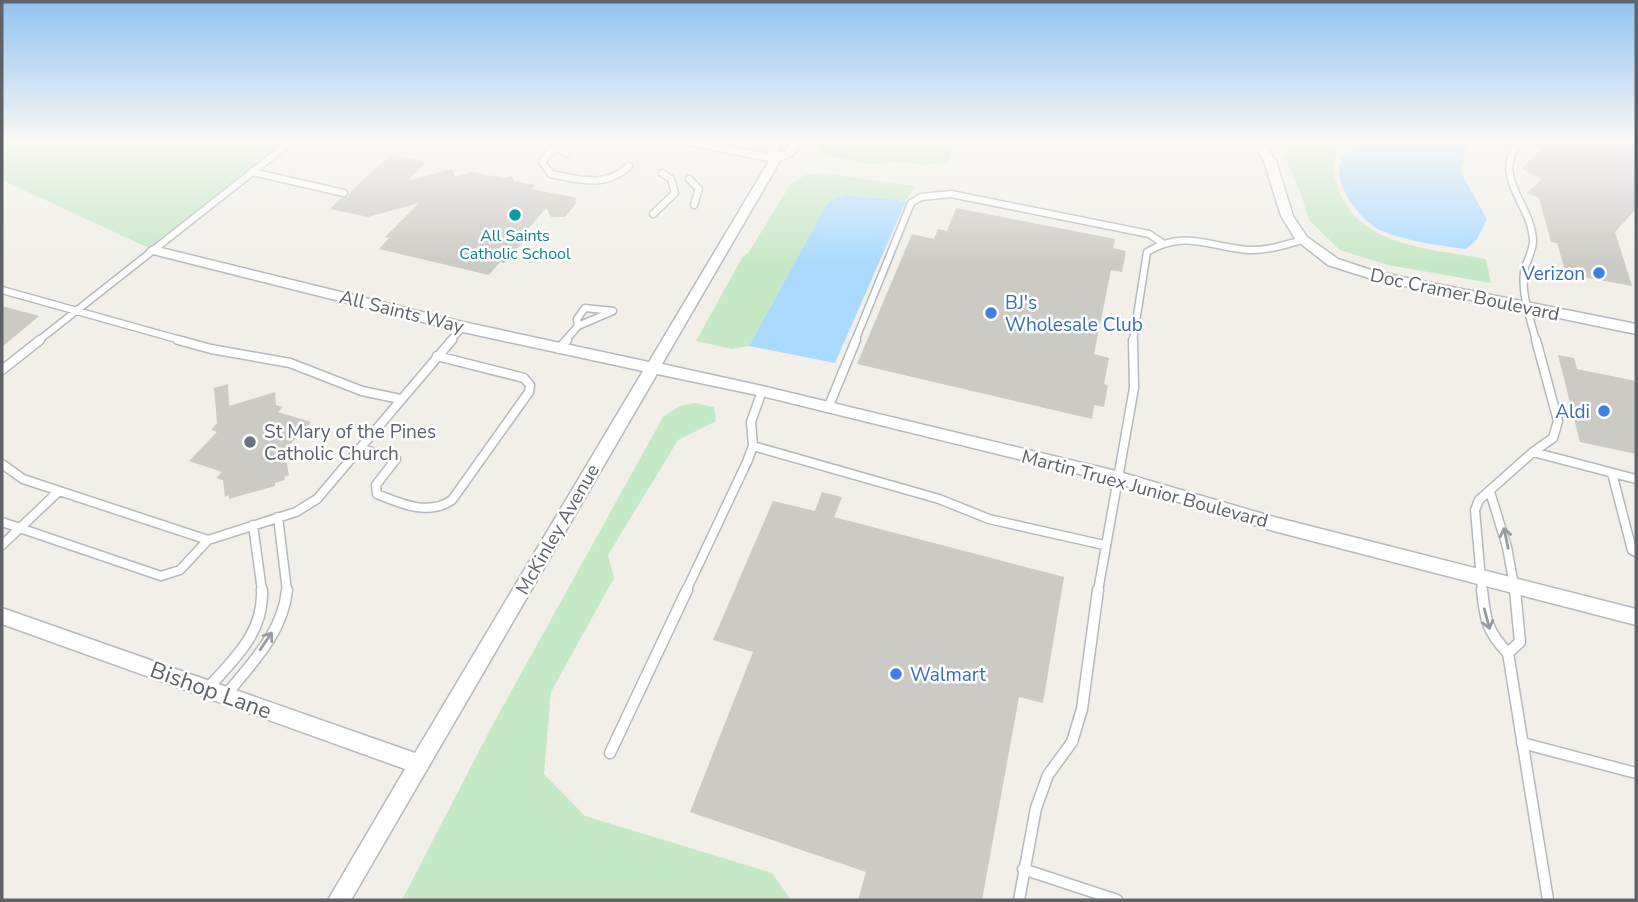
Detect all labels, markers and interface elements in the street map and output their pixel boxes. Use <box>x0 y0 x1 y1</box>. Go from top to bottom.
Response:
marker: All Saints Catholic School <box>507 207 523 223</box>
place label: All Saints Catholic School <box>459 225 571 265</box>
place label: Verizon <box>1521 261 1585 287</box>
street label: Doc Cramer Boulevard <box>1368 262 1562 328</box>
marker: Verizon <box>1591 265 1607 281</box>
street label: All Saints Way <box>337 284 467 340</box>
place label: BJ's Wholesale Club <box>1005 290 1143 338</box>
marker: BJ's Wholesale Club <box>983 305 999 321</box>
place label: Aldi <box>1555 399 1590 425</box>
marker: Aldi <box>1596 403 1612 419</box>
place label: St Mary of the Pines Catholic Church <box>264 419 436 467</box>
marker: St Mary of the Pines Catholic Church <box>242 434 258 450</box>
street label: Martin Truex Junior Boulevard <box>1019 444 1271 534</box>
street label: McKinley Avenue <box>510 459 606 600</box>
one-way arrow <box>1499 527 1512 550</box>
one-way arrow <box>1482 608 1495 630</box>
one-way arrow <box>259 632 273 651</box>
street label: Bishop Lane <box>146 654 276 727</box>
place label: Walmart <box>910 662 986 688</box>
marker: Walmart <box>888 666 904 682</box>

